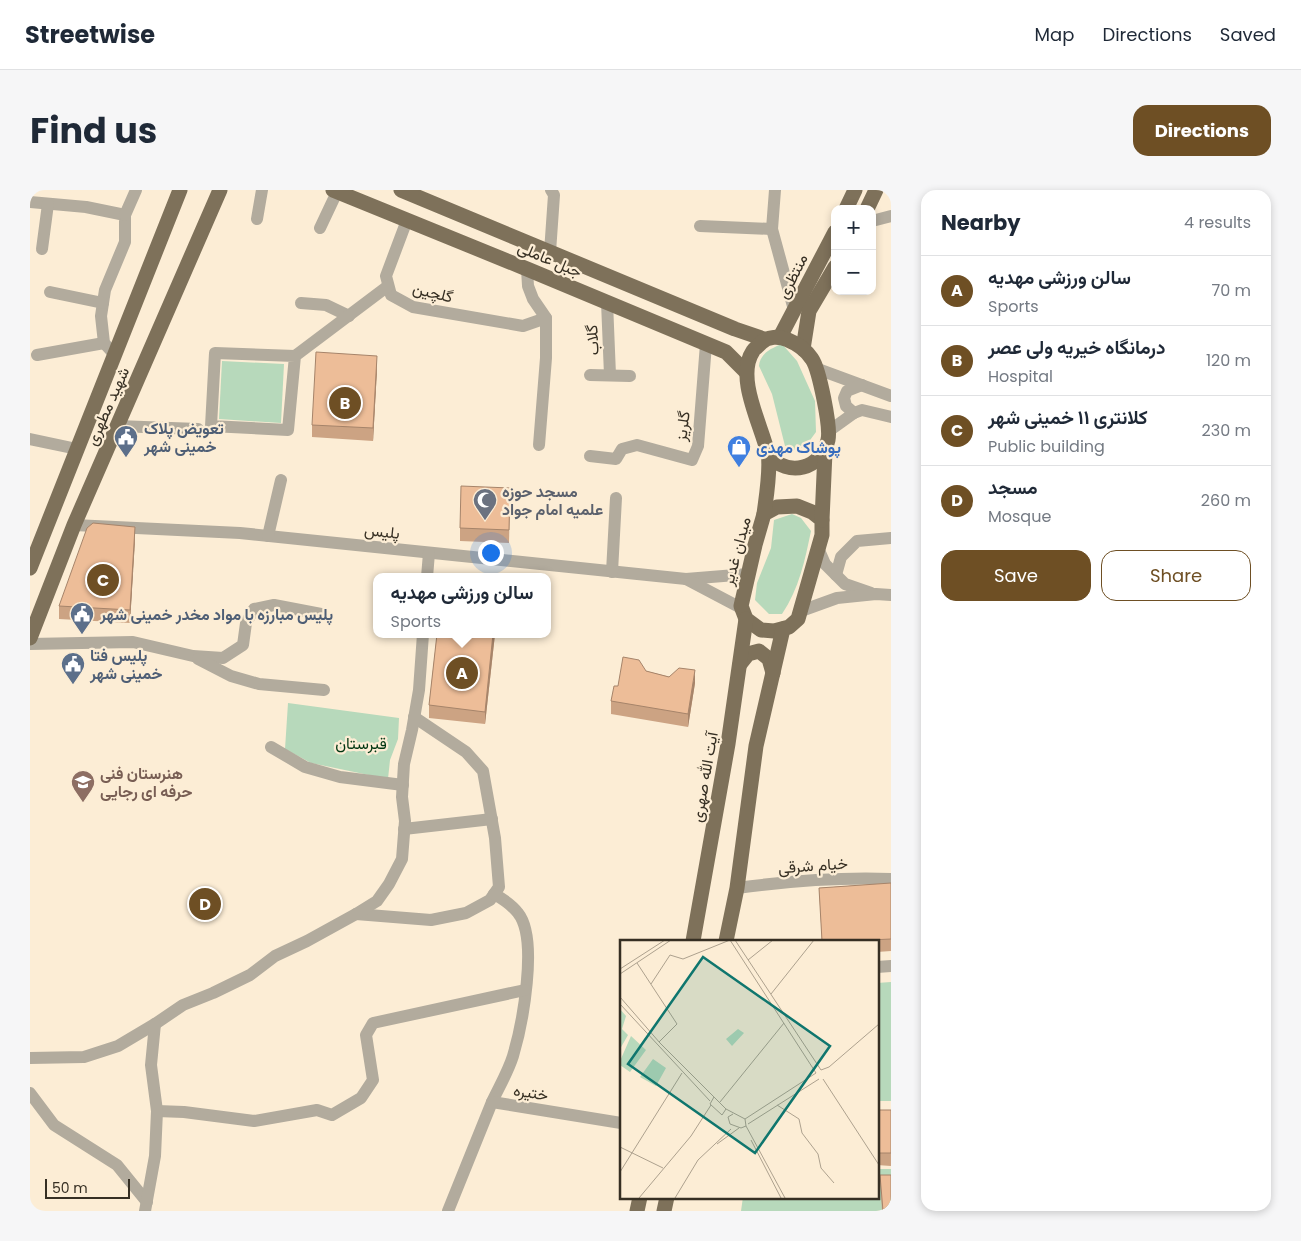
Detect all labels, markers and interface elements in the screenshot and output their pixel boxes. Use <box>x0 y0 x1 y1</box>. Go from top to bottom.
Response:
text: Streetwise <box>25 18 155 51</box>
text: Map <box>1035 22 1074 47</box>
text: Directions <box>1102 22 1192 47</box>
text: Saved <box>1220 22 1276 47</box>
button: Directions <box>1133 105 1271 156</box>
text: Find us <box>30 106 157 155</box>
map controls <box>831 205 876 295</box>
button: + <box>831 205 876 250</box>
text: Nearby <box>941 208 1021 237</box>
text: 4 results <box>1184 211 1251 234</box>
street label: جبل عاملی <box>514 236 586 283</box>
street label: منتظری <box>771 250 814 303</box>
button: − <box>831 250 876 295</box>
text: سالن ورزشی مهدیه <box>988 264 1131 291</box>
street label: گلچین <box>410 276 456 309</box>
text: A <box>951 279 963 302</box>
text: 70 m <box>1211 279 1251 302</box>
text: Sports <box>988 295 1039 318</box>
street label: گلاب <box>580 324 605 356</box>
text: درمانگاه خیریه ولی عصر <box>988 334 1165 361</box>
text: B <box>952 349 962 372</box>
text: 120 m <box>1206 349 1251 372</box>
street label: شهید مطهری <box>80 363 135 449</box>
text: Hospital <box>988 365 1053 388</box>
pin: B <box>329 384 361 422</box>
text: کلانتری ۱۱ خمینی شهر <box>988 404 1148 431</box>
street label: گلریز <box>669 410 696 443</box>
place label: تعویض پلاک خمینی شهر <box>143 417 224 458</box>
text: C <box>951 419 963 442</box>
text: 230 m <box>1202 419 1251 442</box>
public building icon: تعویض پلاک خمینی شهر <box>113 424 139 458</box>
shop icon: پوشاک مهدی <box>726 434 752 468</box>
text: Public building <box>988 435 1105 458</box>
place label: پوشاک مهدی <box>756 436 841 459</box>
text: مسجد <box>988 474 1038 501</box>
place label: مسجد حوزه علمیه امام جواد <box>502 480 603 521</box>
mosque icon: مسجد حوزه علمیه امام جواد <box>472 487 498 521</box>
text: D <box>951 489 963 512</box>
text: 260 m <box>1201 489 1251 512</box>
text: Mosque <box>988 505 1051 528</box>
street label: میدان غدیر <box>716 514 757 589</box>
street label: پلیس <box>363 518 401 545</box>
your location <box>478 540 504 566</box>
button: Save <box>941 550 1091 601</box>
button: Share <box>1101 550 1251 601</box>
pin: C <box>87 561 119 599</box>
popup <box>373 573 551 638</box>
text: سالن ورزشی مهدیه <box>391 579 533 606</box>
public building icon: پلیس مبارزه با مواد مخدر خمینی شهر <box>69 601 95 635</box>
place label: پلیس مبارزه با مواد مخدر خمینی شهر <box>99 603 333 626</box>
text: Sports <box>391 610 441 633</box>
place label: پلیس فتا خمینی شهر <box>89 644 162 685</box>
public building icon: پلیس فتا خمینی شهر <box>60 651 86 685</box>
pin: A <box>446 654 478 692</box>
street label: آیت الله صهری <box>685 729 724 824</box>
park label: قبرستان <box>335 732 387 755</box>
place label: هنرستان فنی حرفه ای رجایی <box>100 762 192 803</box>
school or university icon: هنرستان فنی حرفه ای رجایی <box>70 769 96 803</box>
street label: خیام شرقی <box>777 852 849 879</box>
pin: D <box>189 885 221 923</box>
inset map <box>620 940 878 1198</box>
street label: ختیره <box>512 1078 550 1107</box>
scale bar <box>45 1176 130 1199</box>
text: 50 m <box>52 1178 88 1198</box>

